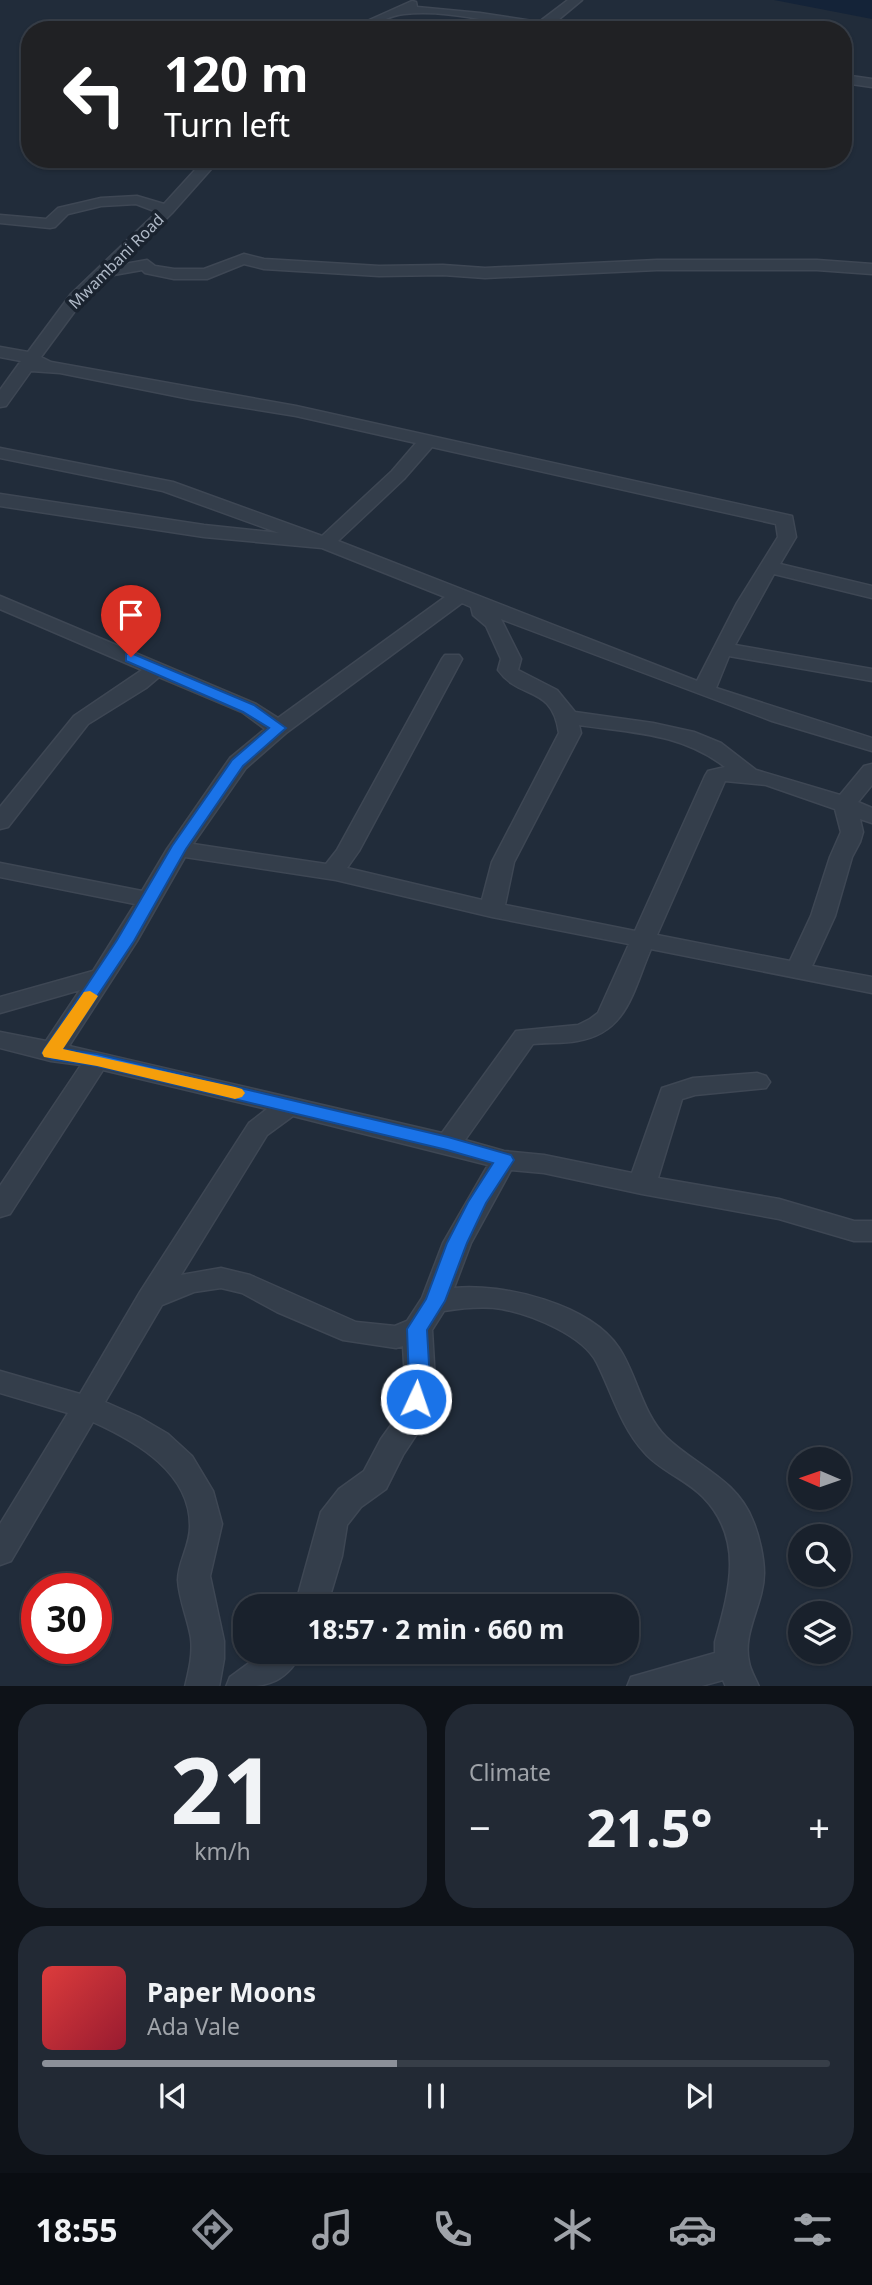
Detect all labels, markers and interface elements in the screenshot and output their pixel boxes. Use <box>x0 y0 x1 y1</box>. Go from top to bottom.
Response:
text: 120 m <box>164 40 309 106</box>
icon: left <box>49 49 140 140</box>
text: Turn left <box>164 103 290 146</box>
street label: Mwambani Road <box>64 209 168 313</box>
pin <box>101 585 161 657</box>
icon: arrive <box>112 596 150 634</box>
position arrow <box>379 1362 453 1436</box>
north arrow <box>788 1447 850 1510</box>
map controls <box>788 1447 851 1664</box>
button: search <box>788 1524 851 1587</box>
speed limit sign: 30 <box>21 1573 112 1664</box>
button: layers <box>788 1601 851 1664</box>
text: 18:57 · 2 min · 660 m <box>308 1611 564 1647</box>
text: 21 <box>170 1727 275 1851</box>
text: Climate <box>469 1756 551 1788</box>
text: 21.5° <box>587 1791 712 1862</box>
text: − <box>469 1801 491 1853</box>
text: + <box>808 1801 830 1853</box>
text: km/h <box>194 1835 251 1867</box>
text: Paper Moons <box>147 1974 316 2010</box>
text: Ada Vale <box>147 2010 240 2042</box>
icon: previous <box>154 2077 192 2115</box>
icon: pause <box>417 2077 455 2115</box>
icon: next <box>680 2077 718 2115</box>
icon: directions <box>188 2205 237 2254</box>
icon: music <box>308 2205 357 2254</box>
icon: phone <box>428 2205 477 2254</box>
icon: climate <box>548 2205 597 2254</box>
icon: car <box>668 2205 717 2254</box>
icon: filters <box>788 2205 837 2254</box>
text: 18:55 <box>35 2208 118 2251</box>

